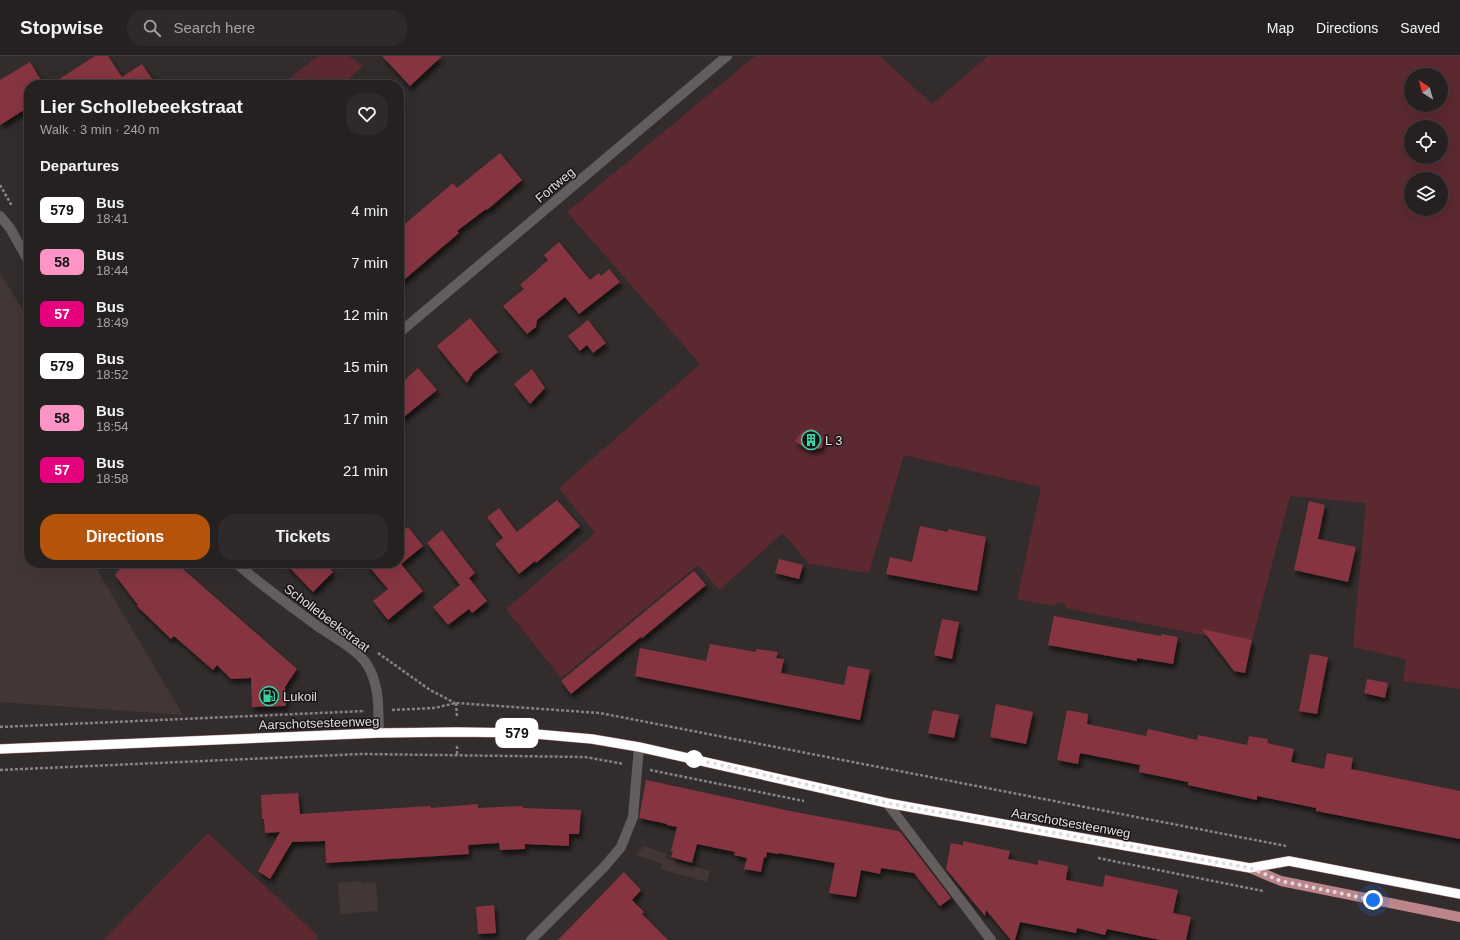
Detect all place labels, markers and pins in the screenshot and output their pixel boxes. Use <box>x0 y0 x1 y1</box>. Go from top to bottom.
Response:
building icon: L 3 <box>800 429 822 451</box>
place label: L 3 <box>825 433 843 448</box>
fuel station icon: Lukoil <box>258 685 280 707</box>
place label: Lukoil <box>283 689 317 704</box>
unlabelled marker <box>685 750 703 768</box>

